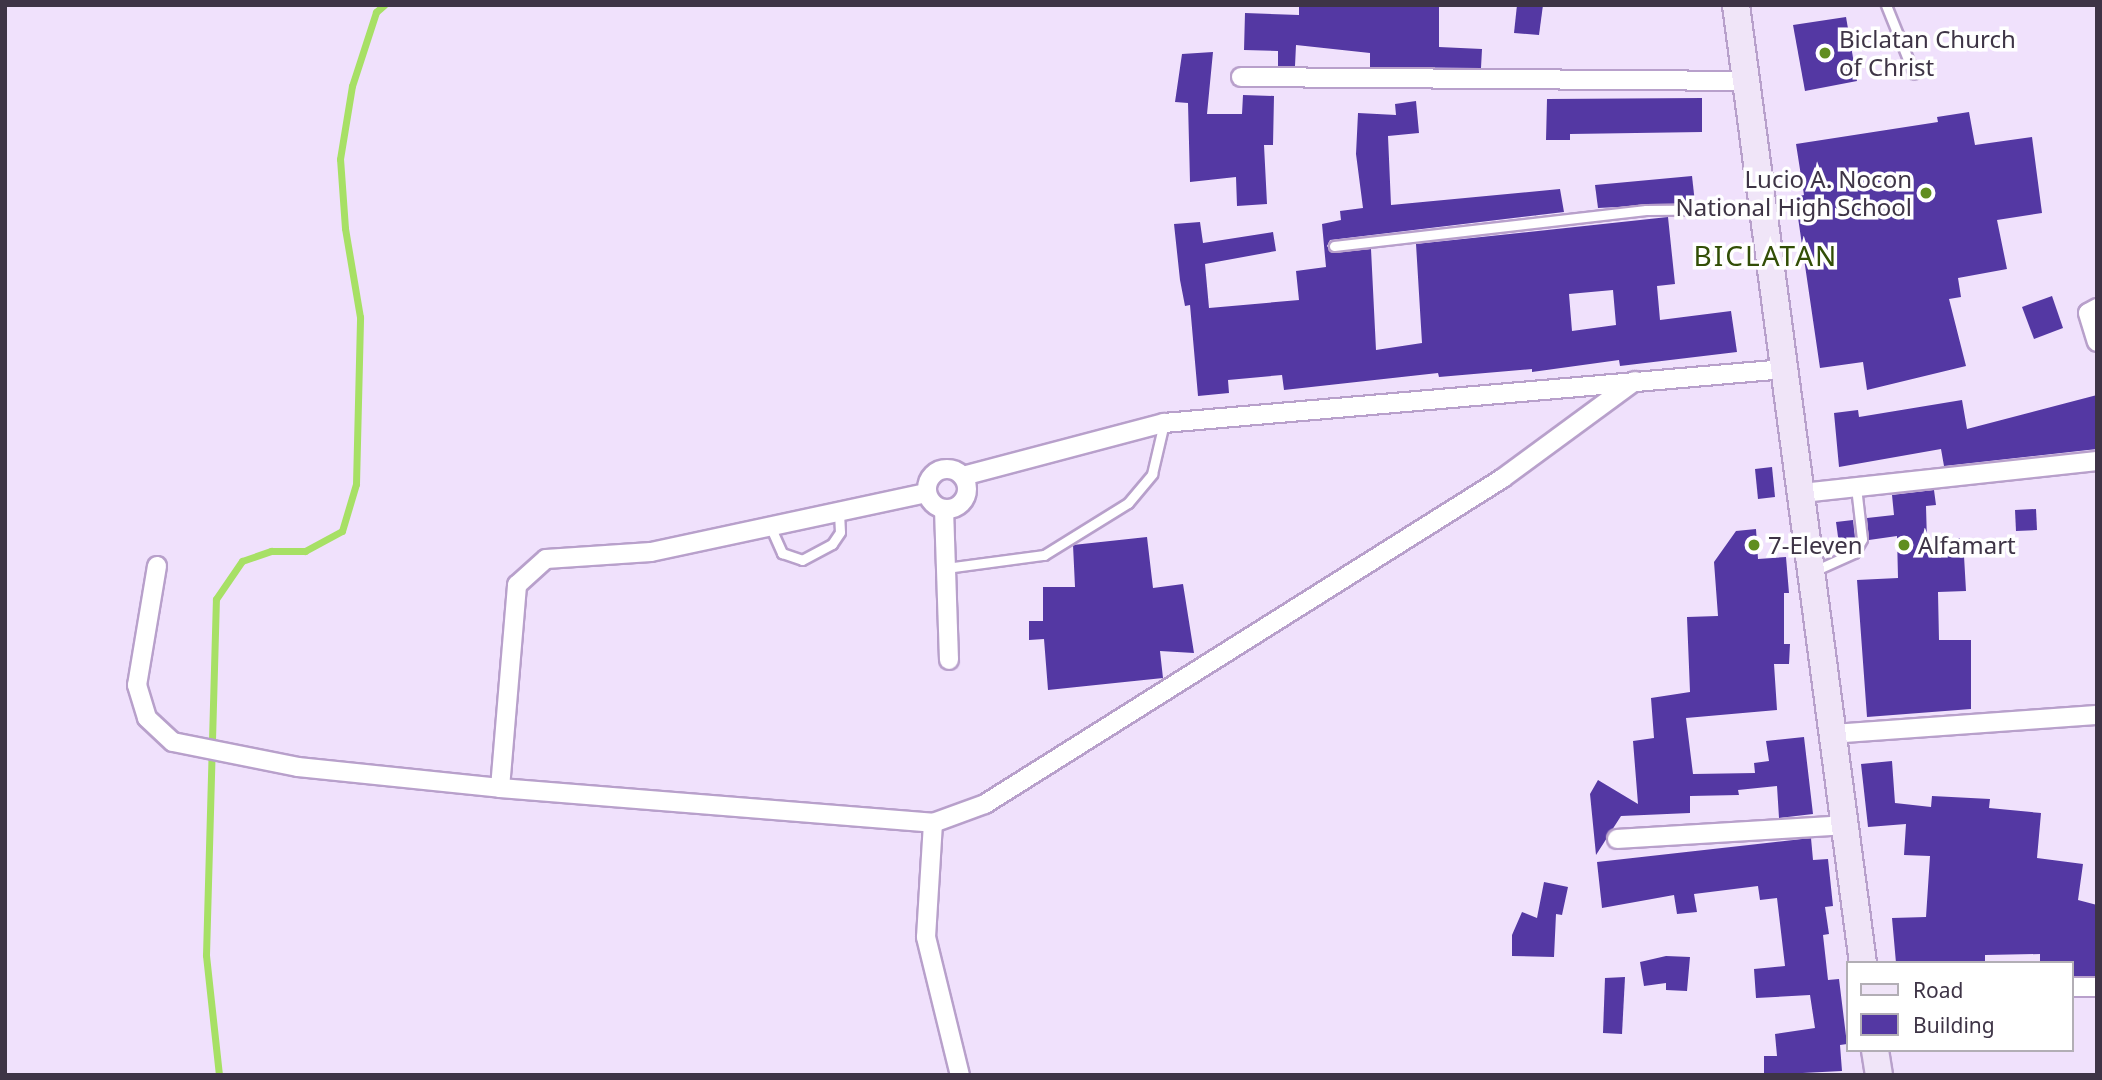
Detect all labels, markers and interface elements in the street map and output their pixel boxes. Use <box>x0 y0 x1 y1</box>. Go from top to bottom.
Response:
place label: Biclatan Church of Christ <box>1839 25 2016 81</box>
marker: Biclatan Church of Christ <box>1817 45 1833 61</box>
place label: Lucio A. Nocon National High School <box>1676 165 1912 221</box>
marker: Lucio A. Nocon National High School <box>1918 185 1934 201</box>
district label: BICLATAN <box>1695 238 1837 272</box>
place label: 7-Eleven <box>1768 531 1863 559</box>
place label: Alfamart <box>1918 531 2016 559</box>
marker: 7-Eleven <box>1746 537 1762 553</box>
marker: Alfamart <box>1896 537 1912 553</box>
legend <box>1846 961 2074 1052</box>
text: Road <box>1913 976 1963 1004</box>
text: Building <box>1913 1011 1995 1039</box>

